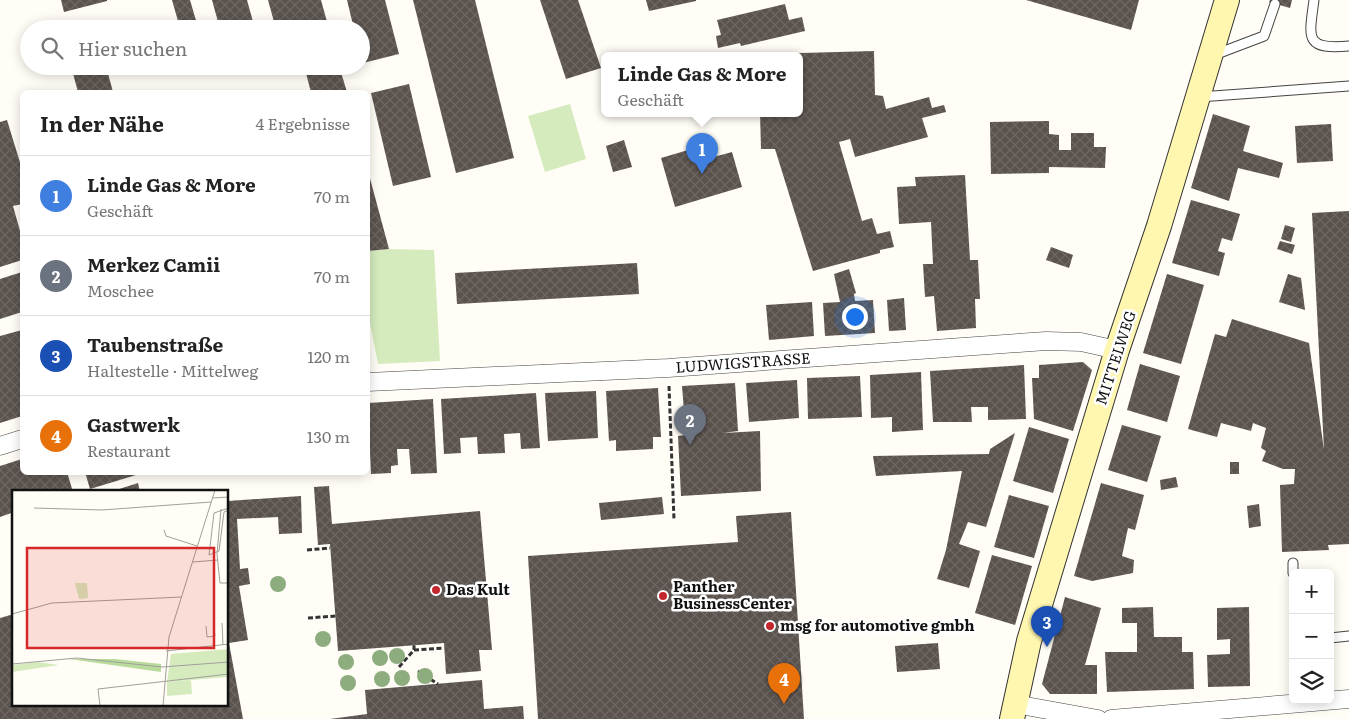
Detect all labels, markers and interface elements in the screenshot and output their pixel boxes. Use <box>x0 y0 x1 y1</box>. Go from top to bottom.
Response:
search box <box>20 20 370 75</box>
icon: search <box>38 34 66 62</box>
text: Hier suchen <box>78 34 187 62</box>
popup <box>601 52 803 117</box>
text: Linde Gas & More <box>618 59 786 87</box>
text: Geschäft <box>618 87 684 111</box>
text: In der Nähe <box>40 107 164 138</box>
text: 4 Ergebnisse <box>256 111 350 135</box>
pin: 1 <box>686 133 718 174</box>
text: Linde Gas & More <box>87 170 256 198</box>
text: 1 <box>53 184 59 208</box>
text: 70 m <box>314 184 350 208</box>
text: Geschäft <box>87 198 153 222</box>
text: Merkez Camii <box>87 250 220 278</box>
text: 2 <box>52 264 60 288</box>
text: 70 m <box>314 264 350 288</box>
text: Moschee <box>87 278 154 302</box>
your location <box>842 304 868 330</box>
street label: MITTELWEG <box>1088 307 1141 408</box>
text: Taubenstraße <box>87 330 223 358</box>
text: 3 <box>52 344 60 368</box>
text: 120 m <box>307 344 350 368</box>
street label: LUDWIGSTRASSE <box>675 345 811 378</box>
text: Haltestelle · Mittelweg <box>87 358 258 382</box>
pin: 2 <box>674 404 706 445</box>
text: Gastwerk <box>87 410 180 438</box>
text: 4 <box>51 424 61 448</box>
text: 130 m <box>307 424 350 448</box>
text: Restaurant <box>87 438 171 462</box>
inset map <box>12 490 229 706</box>
map controls <box>1289 569 1334 704</box>
button: + <box>1289 569 1334 614</box>
place label: Panther BusinessCenter <box>673 574 792 614</box>
place label: Das Kult <box>446 577 510 600</box>
marker: Das Kult <box>430 584 442 596</box>
marker: Panther BusinessCenter <box>657 590 669 602</box>
pin: 3 <box>1031 606 1063 647</box>
place label: msg for automotive gmbh <box>780 613 975 636</box>
button: − <box>1289 614 1334 659</box>
marker: msg for automotive gmbh <box>764 620 776 632</box>
button: layers <box>1289 659 1334 704</box>
pin: 4 <box>768 663 800 704</box>

